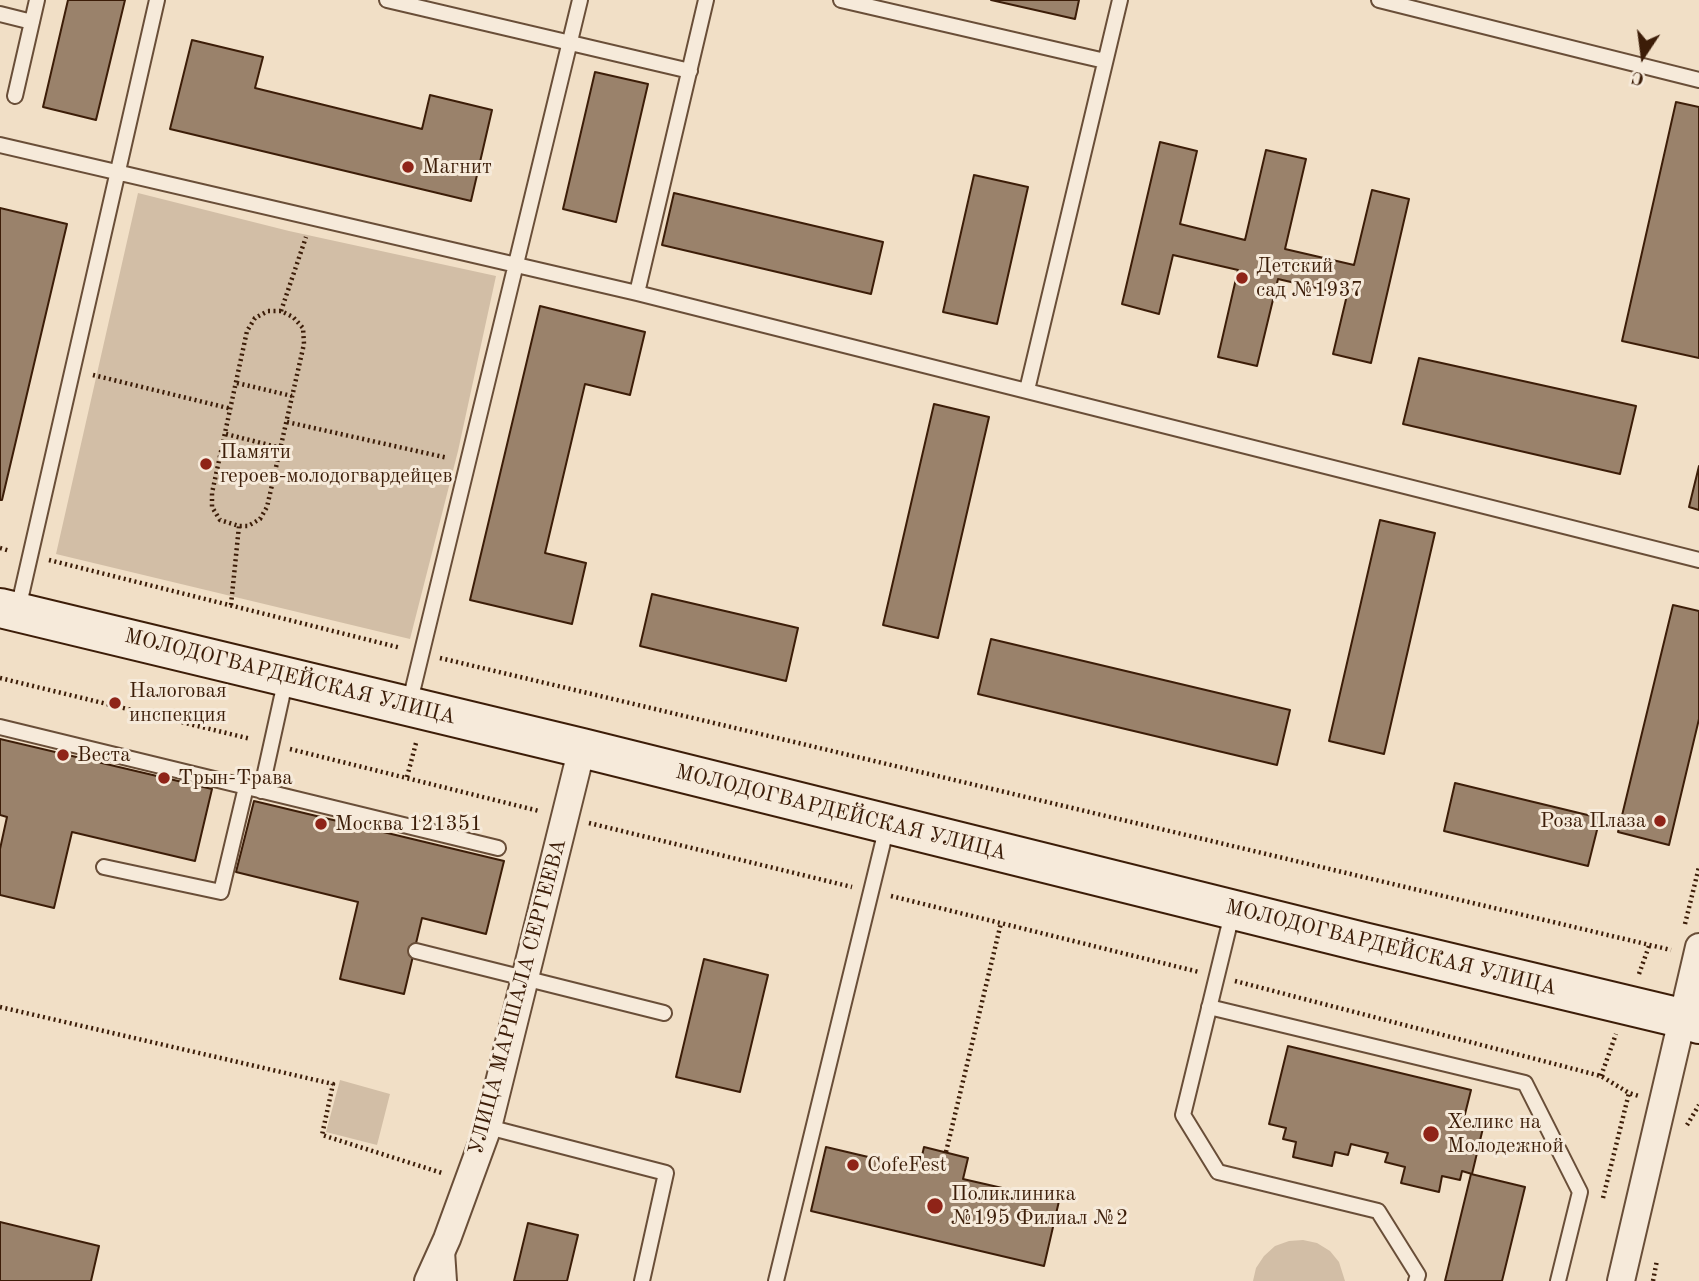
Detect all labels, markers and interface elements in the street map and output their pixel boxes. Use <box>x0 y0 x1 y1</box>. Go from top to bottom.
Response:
north arrow <box>1608 21 1678 91</box>
text: С <box>1630 66 1646 88</box>
place label: Магнит <box>422 154 492 180</box>
marker: Магнит <box>400 159 416 175</box>
place label: Детский сад №1937 <box>1256 253 1363 303</box>
marker: Детский сад №1937 <box>1234 270 1250 286</box>
place label: Памяти героев-молодогвардейцев <box>220 439 453 489</box>
marker: Памяти героев-молодогвардейцев <box>198 456 214 472</box>
street label: МОЛОДОГВАРДЕЙСКАЯ УЛИЦА <box>122 624 458 730</box>
place label: Налоговая инспекция <box>129 678 227 728</box>
marker: Налоговая инспекция <box>107 695 123 711</box>
place label: Веста <box>77 742 131 768</box>
marker: Веста <box>55 747 71 763</box>
street label: МОЛОДОГВАРДЕЙСКАЯ УЛИЦА <box>673 760 1009 866</box>
place label: Трын-Трава <box>178 765 293 791</box>
marker: Трын-Трава <box>156 770 172 786</box>
place label: Роза Плаза <box>1540 808 1646 834</box>
place label: Москва 121351 <box>335 811 482 837</box>
marker: Роза Плаза <box>1652 813 1668 829</box>
marker: Москва 121351 <box>313 816 329 832</box>
street label: УЛИЦА МАРШАЛА СЕРГЕЕВА <box>464 836 572 1158</box>
street label: МОЛОДОГВАРДЕЙСКАЯ УЛИЦА <box>1223 895 1559 1001</box>
place label: Хеликс на Молодежной <box>1447 1109 1564 1159</box>
marker: Хеликс на Молодежной <box>1421 1124 1441 1144</box>
place label: CofeFest <box>867 1152 947 1178</box>
marker: CofeFest <box>845 1157 861 1173</box>
place label: Поликлиника №195 Филиал №2 <box>951 1181 1128 1231</box>
marker: Поликлиника №195 Филиал №2 <box>925 1196 945 1216</box>

